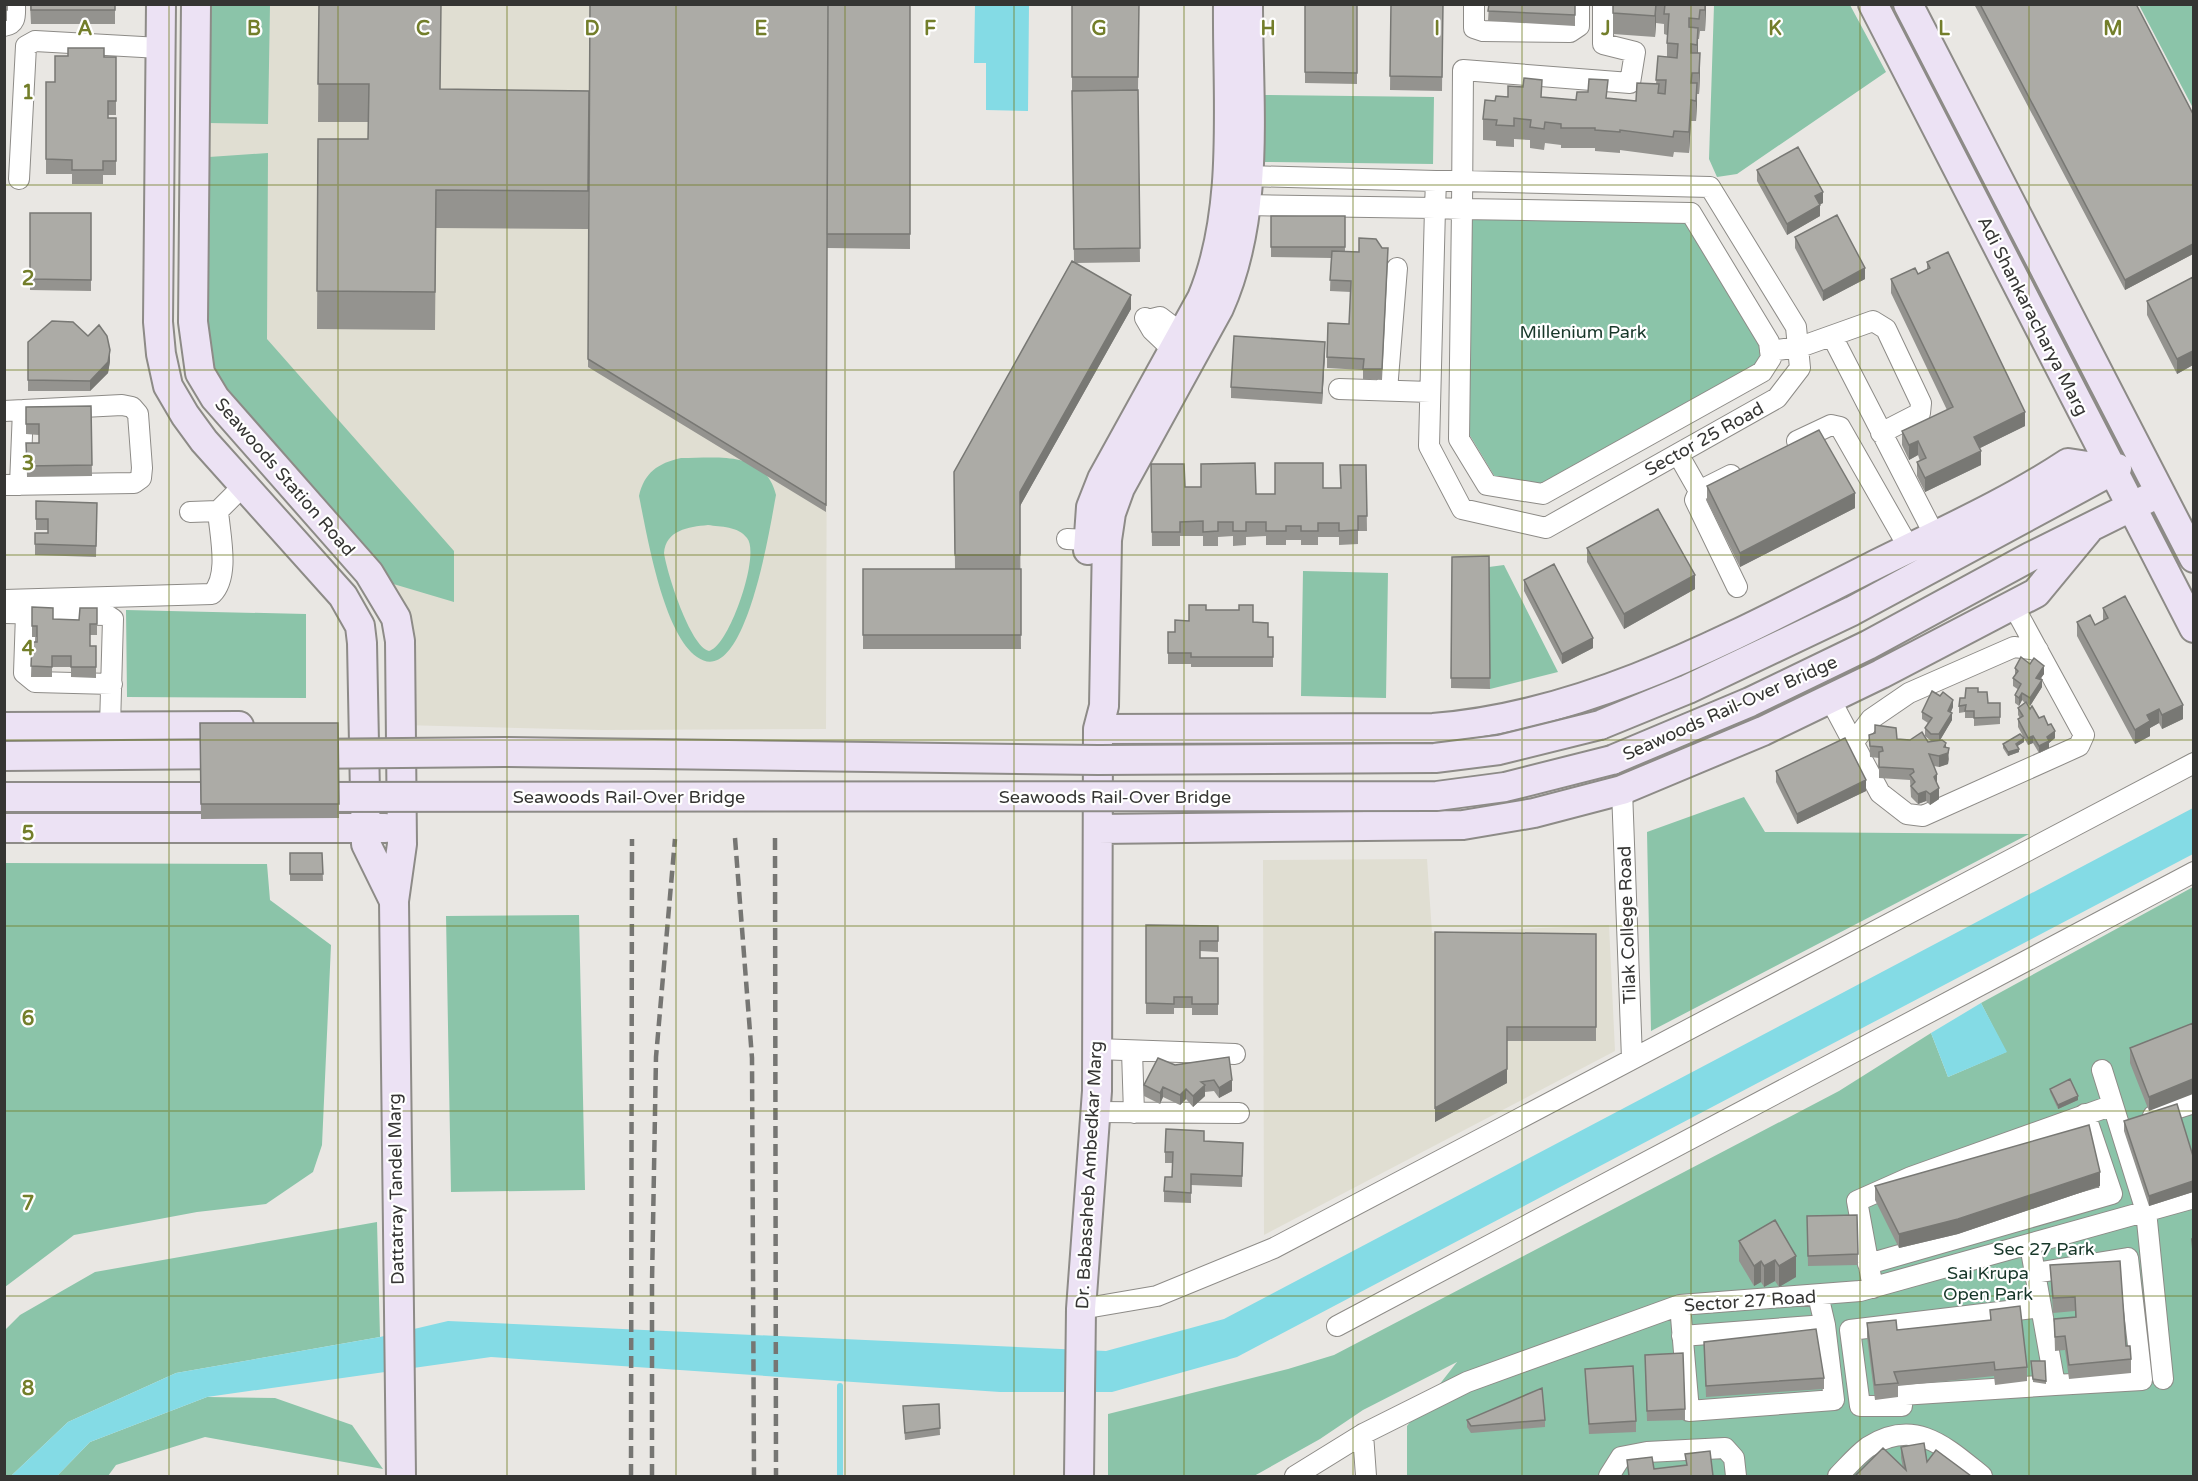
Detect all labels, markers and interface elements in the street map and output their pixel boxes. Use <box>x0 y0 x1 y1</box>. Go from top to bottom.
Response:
text: A <box>78 17 93 41</box>
text: B <box>247 17 261 41</box>
text: C <box>416 17 430 41</box>
text: D <box>584 17 600 41</box>
text: E <box>755 17 768 41</box>
text: F <box>924 17 936 41</box>
text: G <box>1091 17 1107 41</box>
text: H <box>1260 17 1276 41</box>
text: I <box>1434 17 1440 41</box>
text: J <box>1600 17 1611 41</box>
text: K <box>1768 17 1782 41</box>
text: L <box>1938 17 1950 41</box>
text: M <box>2103 17 2123 41</box>
text: 1 <box>22 81 34 105</box>
street label: Adi Shankaracharya Marg <box>1973 213 2093 419</box>
text: 2 <box>22 267 34 291</box>
park label: Millenium Park <box>1520 321 1647 343</box>
street label: Seawoods Station Road <box>210 393 360 561</box>
street label: Sector 25 Road <box>1641 397 1767 481</box>
text: 3 <box>22 452 34 476</box>
text: 4 <box>22 637 35 661</box>
street label: Seawoods Rail-Over Bridge <box>1619 651 1841 765</box>
street label: Seawoods Rail-Over Bridge <box>513 786 745 808</box>
street label: Seawoods Rail-Over Bridge <box>999 786 1231 808</box>
text: 5 <box>22 822 34 846</box>
street label: Tilak College Road <box>1613 846 1641 1004</box>
text: 6 <box>22 1007 34 1031</box>
street label: Dr. Babasaheb Ambedkar Marg <box>1071 1040 1107 1310</box>
street label: Dattatray Tandel Marg <box>383 1093 409 1285</box>
text: 7 <box>22 1192 34 1216</box>
park label: Sec 27 Park <box>1993 1238 2095 1260</box>
park label: Sai Krupa Open Park <box>1943 1262 2033 1305</box>
street label: Sector 27 Road <box>1683 1285 1817 1317</box>
text: 8 <box>22 1377 34 1401</box>

